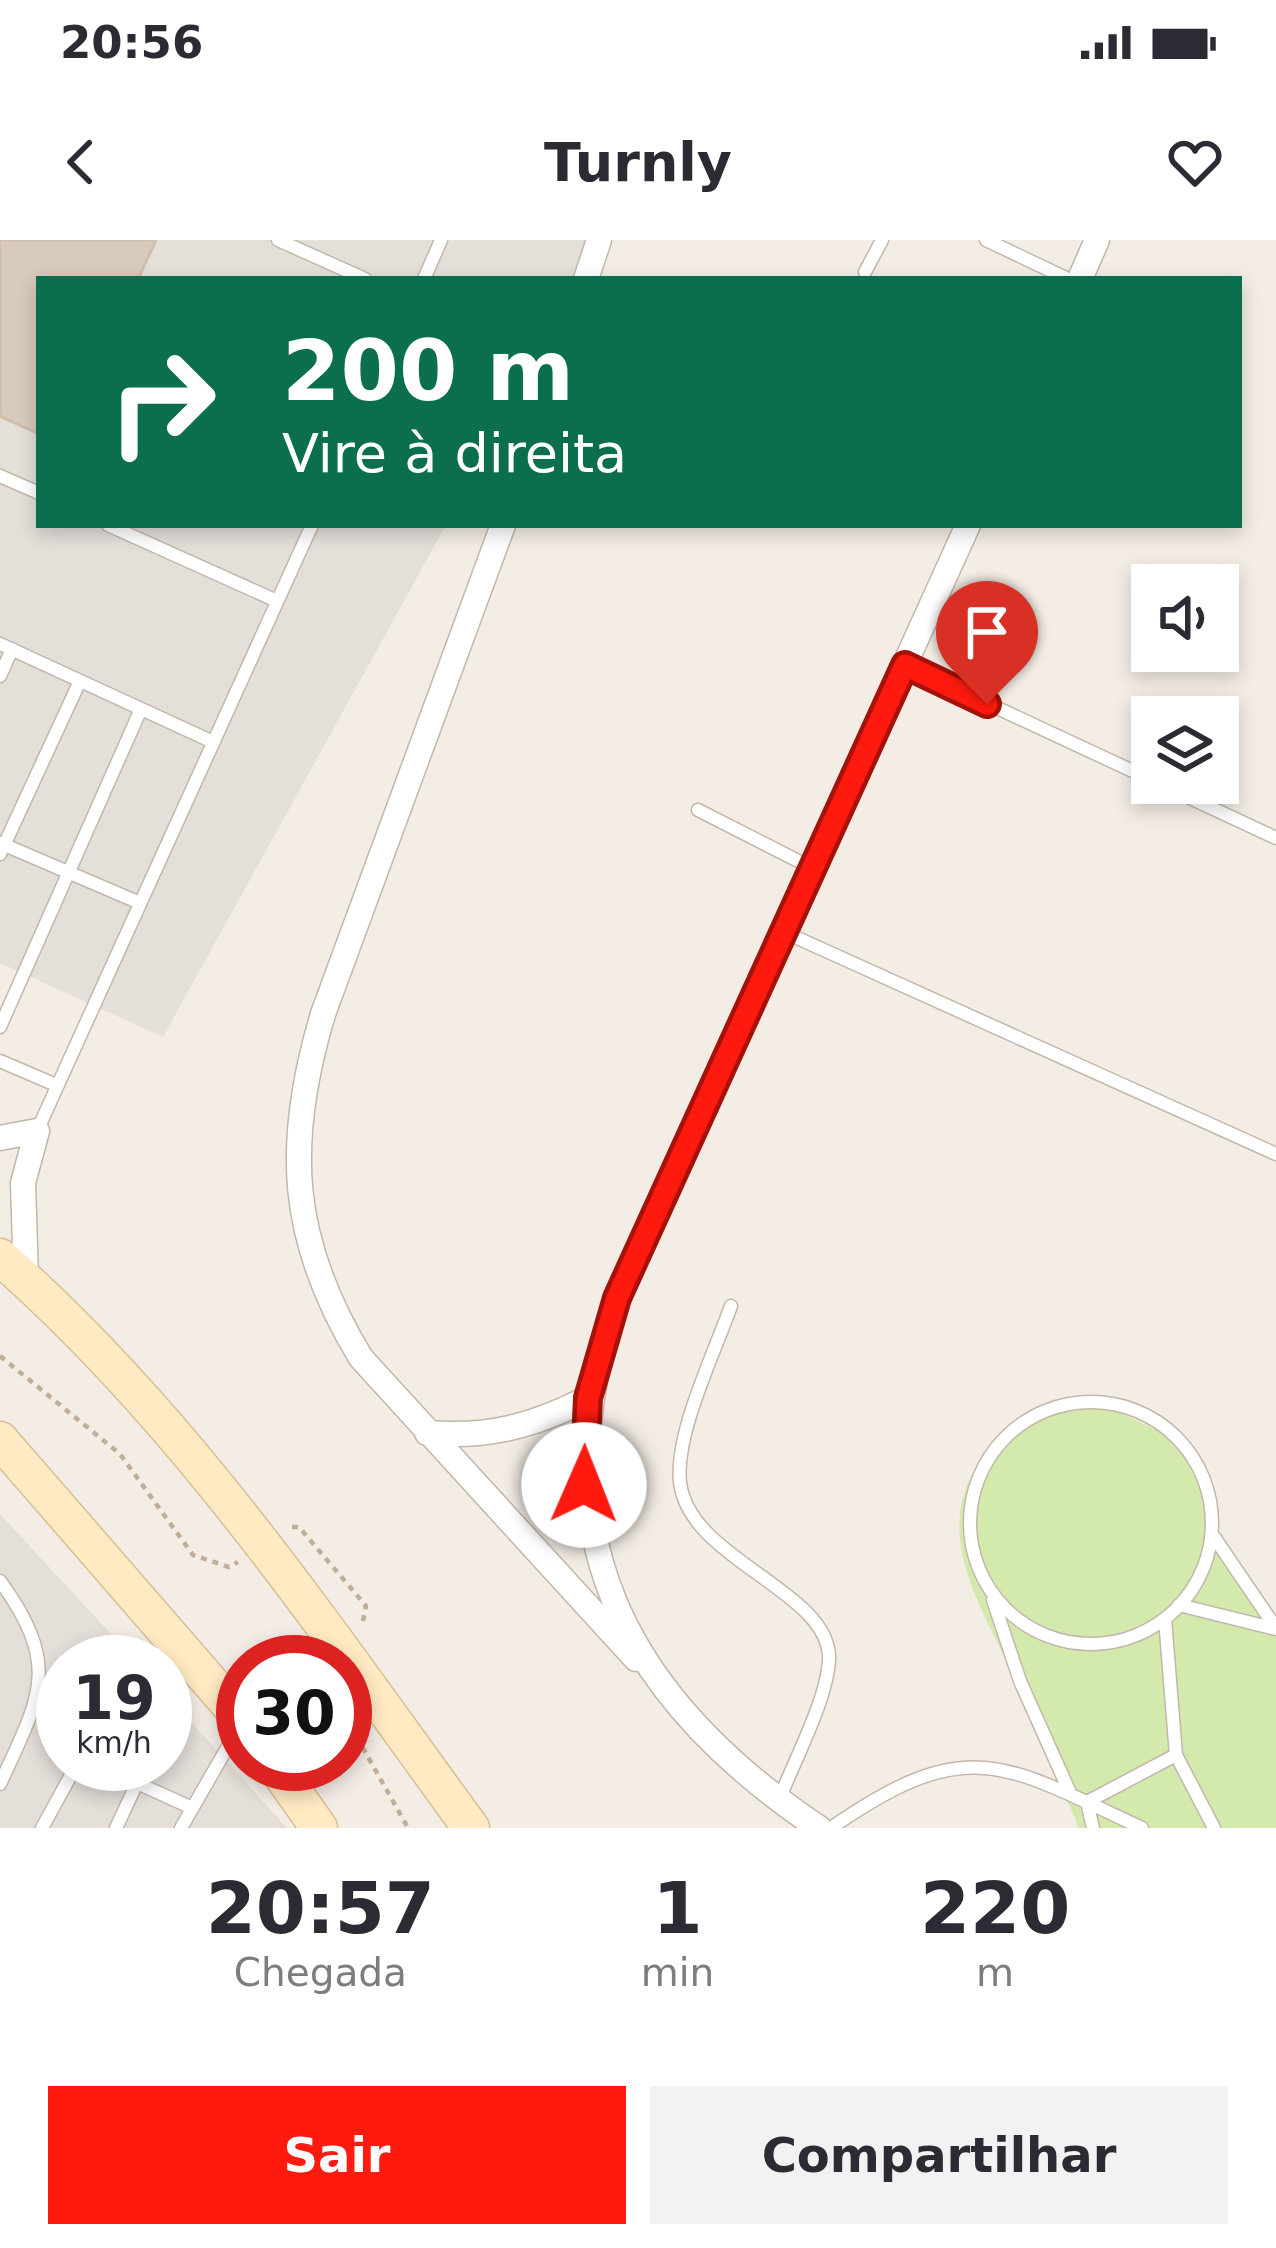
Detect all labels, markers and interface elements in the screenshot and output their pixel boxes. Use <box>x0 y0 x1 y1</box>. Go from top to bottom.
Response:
text: 20:56 <box>60 16 203 69</box>
icon: back <box>48 129 114 195</box>
icon: heart <box>1162 129 1228 195</box>
text: Turnly <box>544 131 732 194</box>
text: 200 m <box>282 322 574 420</box>
icon: right <box>84 324 240 480</box>
text: Vire à direita <box>282 422 627 485</box>
map controls <box>1131 564 1239 804</box>
button: sound <box>1131 564 1239 672</box>
pin <box>936 581 1038 704</box>
icon: arrive <box>954 599 1020 665</box>
button: layers <box>1131 696 1239 804</box>
position arrow <box>521 1422 647 1548</box>
speed limit sign: 30 <box>216 1635 372 1791</box>
text: 19 <box>72 1663 156 1733</box>
text: km/h <box>76 1725 152 1760</box>
text: 20:57 <box>206 1866 435 1950</box>
text: 1 <box>652 1866 702 1950</box>
text: 220 <box>920 1866 1070 1950</box>
text: Chegada <box>234 1950 407 1995</box>
text: min <box>641 1950 714 1995</box>
text: m <box>976 1950 1014 1995</box>
button: Sair <box>48 2086 626 2224</box>
button: Compartilhar <box>650 2086 1228 2224</box>

